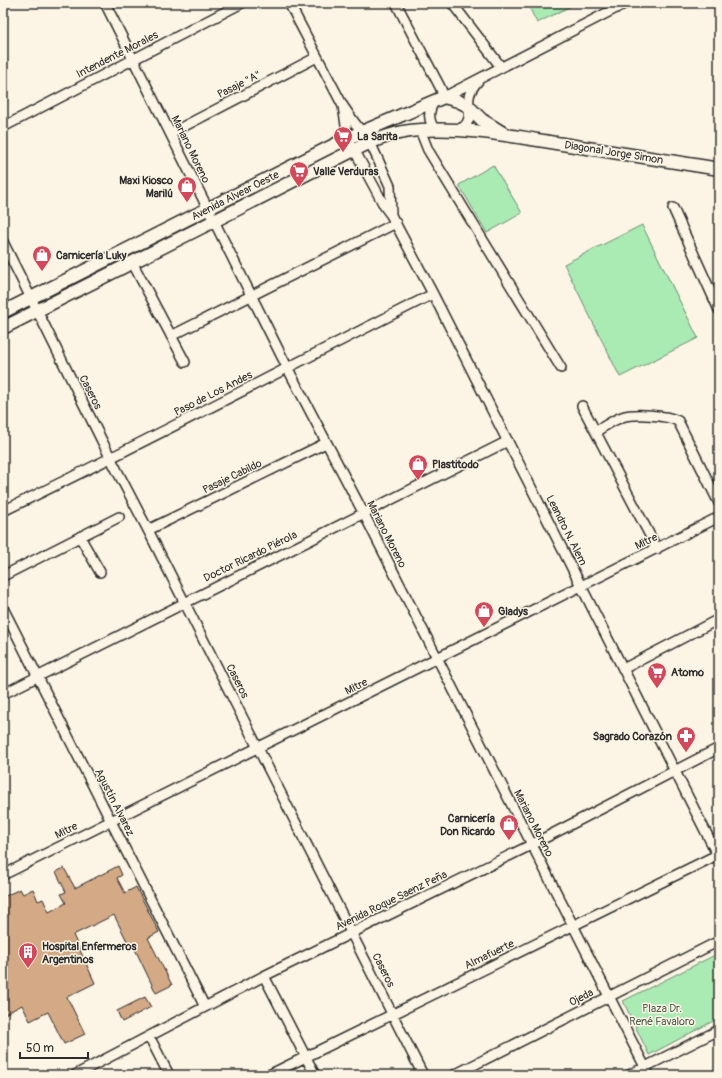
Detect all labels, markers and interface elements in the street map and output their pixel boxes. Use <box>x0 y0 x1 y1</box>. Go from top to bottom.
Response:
street label: Intendente Morales <box>74 28 160 81</box>
street label: Pasaje "A" <box>215 68 263 101</box>
street label: Mariano Moreno <box>169 113 213 185</box>
supermarket icon: La Sarita <box>332 125 354 153</box>
place label: La Sarita <box>357 130 398 143</box>
street label: Diagonal Jorge Simon <box>564 138 664 167</box>
supermarket icon: Valle Verduras <box>288 160 310 188</box>
place label: Valle Verduras <box>313 165 378 178</box>
street label: Avenida Alvear Oeste <box>189 168 282 223</box>
place label: Maxi Kiosco Marilú <box>119 174 173 200</box>
shop icon: Maxi Kiosco Marilú <box>176 175 198 203</box>
shop icon: Carnicería Luky <box>31 244 53 272</box>
place label: Carnicería Luky <box>56 249 127 262</box>
street label: Paso de Los Andes <box>172 368 255 419</box>
street label: Caseros <box>76 373 105 412</box>
shop icon: Plastitodo <box>407 453 429 481</box>
street label: Pasaje Cabildo <box>201 457 264 496</box>
place label: Plastitodo <box>432 458 479 471</box>
street label: Leandro N. Alem <box>543 493 590 568</box>
street label: Mariano Moreno <box>364 499 409 570</box>
street label: Doctor Ricardo Piérola <box>201 528 299 585</box>
street label: Mitre <box>633 530 660 552</box>
shop icon: Gladys <box>473 600 495 628</box>
place label: Gladys <box>498 605 528 618</box>
supermarket icon: Atomo <box>646 661 668 689</box>
street label: Caseros <box>223 662 252 701</box>
place label: Atomo <box>671 666 704 679</box>
street label: Mitre <box>343 675 370 698</box>
pharmacy icon: Sagrado Corazón <box>675 725 697 753</box>
place label: Sagrado Corazón <box>593 730 672 743</box>
street label: Agustín Alvarez <box>92 766 137 838</box>
street label: Mariano Moreno <box>511 788 556 859</box>
place label: Carnicería Don Ricardo <box>440 812 495 838</box>
shop icon: Carnicería Don Ricardo <box>498 813 520 841</box>
street label: Mitre <box>53 819 80 842</box>
street label: Avenida Roque Saenz Peña <box>333 868 449 933</box>
street label: Almafuerte <box>462 937 517 972</box>
place label: Hospital Enfermeros Argentinos <box>42 940 136 966</box>
building icon: Hospital Enfermeros Argentinos <box>17 941 39 969</box>
street label: Caseros <box>369 951 398 990</box>
street label: Ojeda <box>567 986 596 1009</box>
park label: Plaza Dr. René Favaloro <box>629 1002 695 1028</box>
scale bar <box>20 1034 88 1060</box>
text: 50 m <box>26 1041 54 1056</box>

